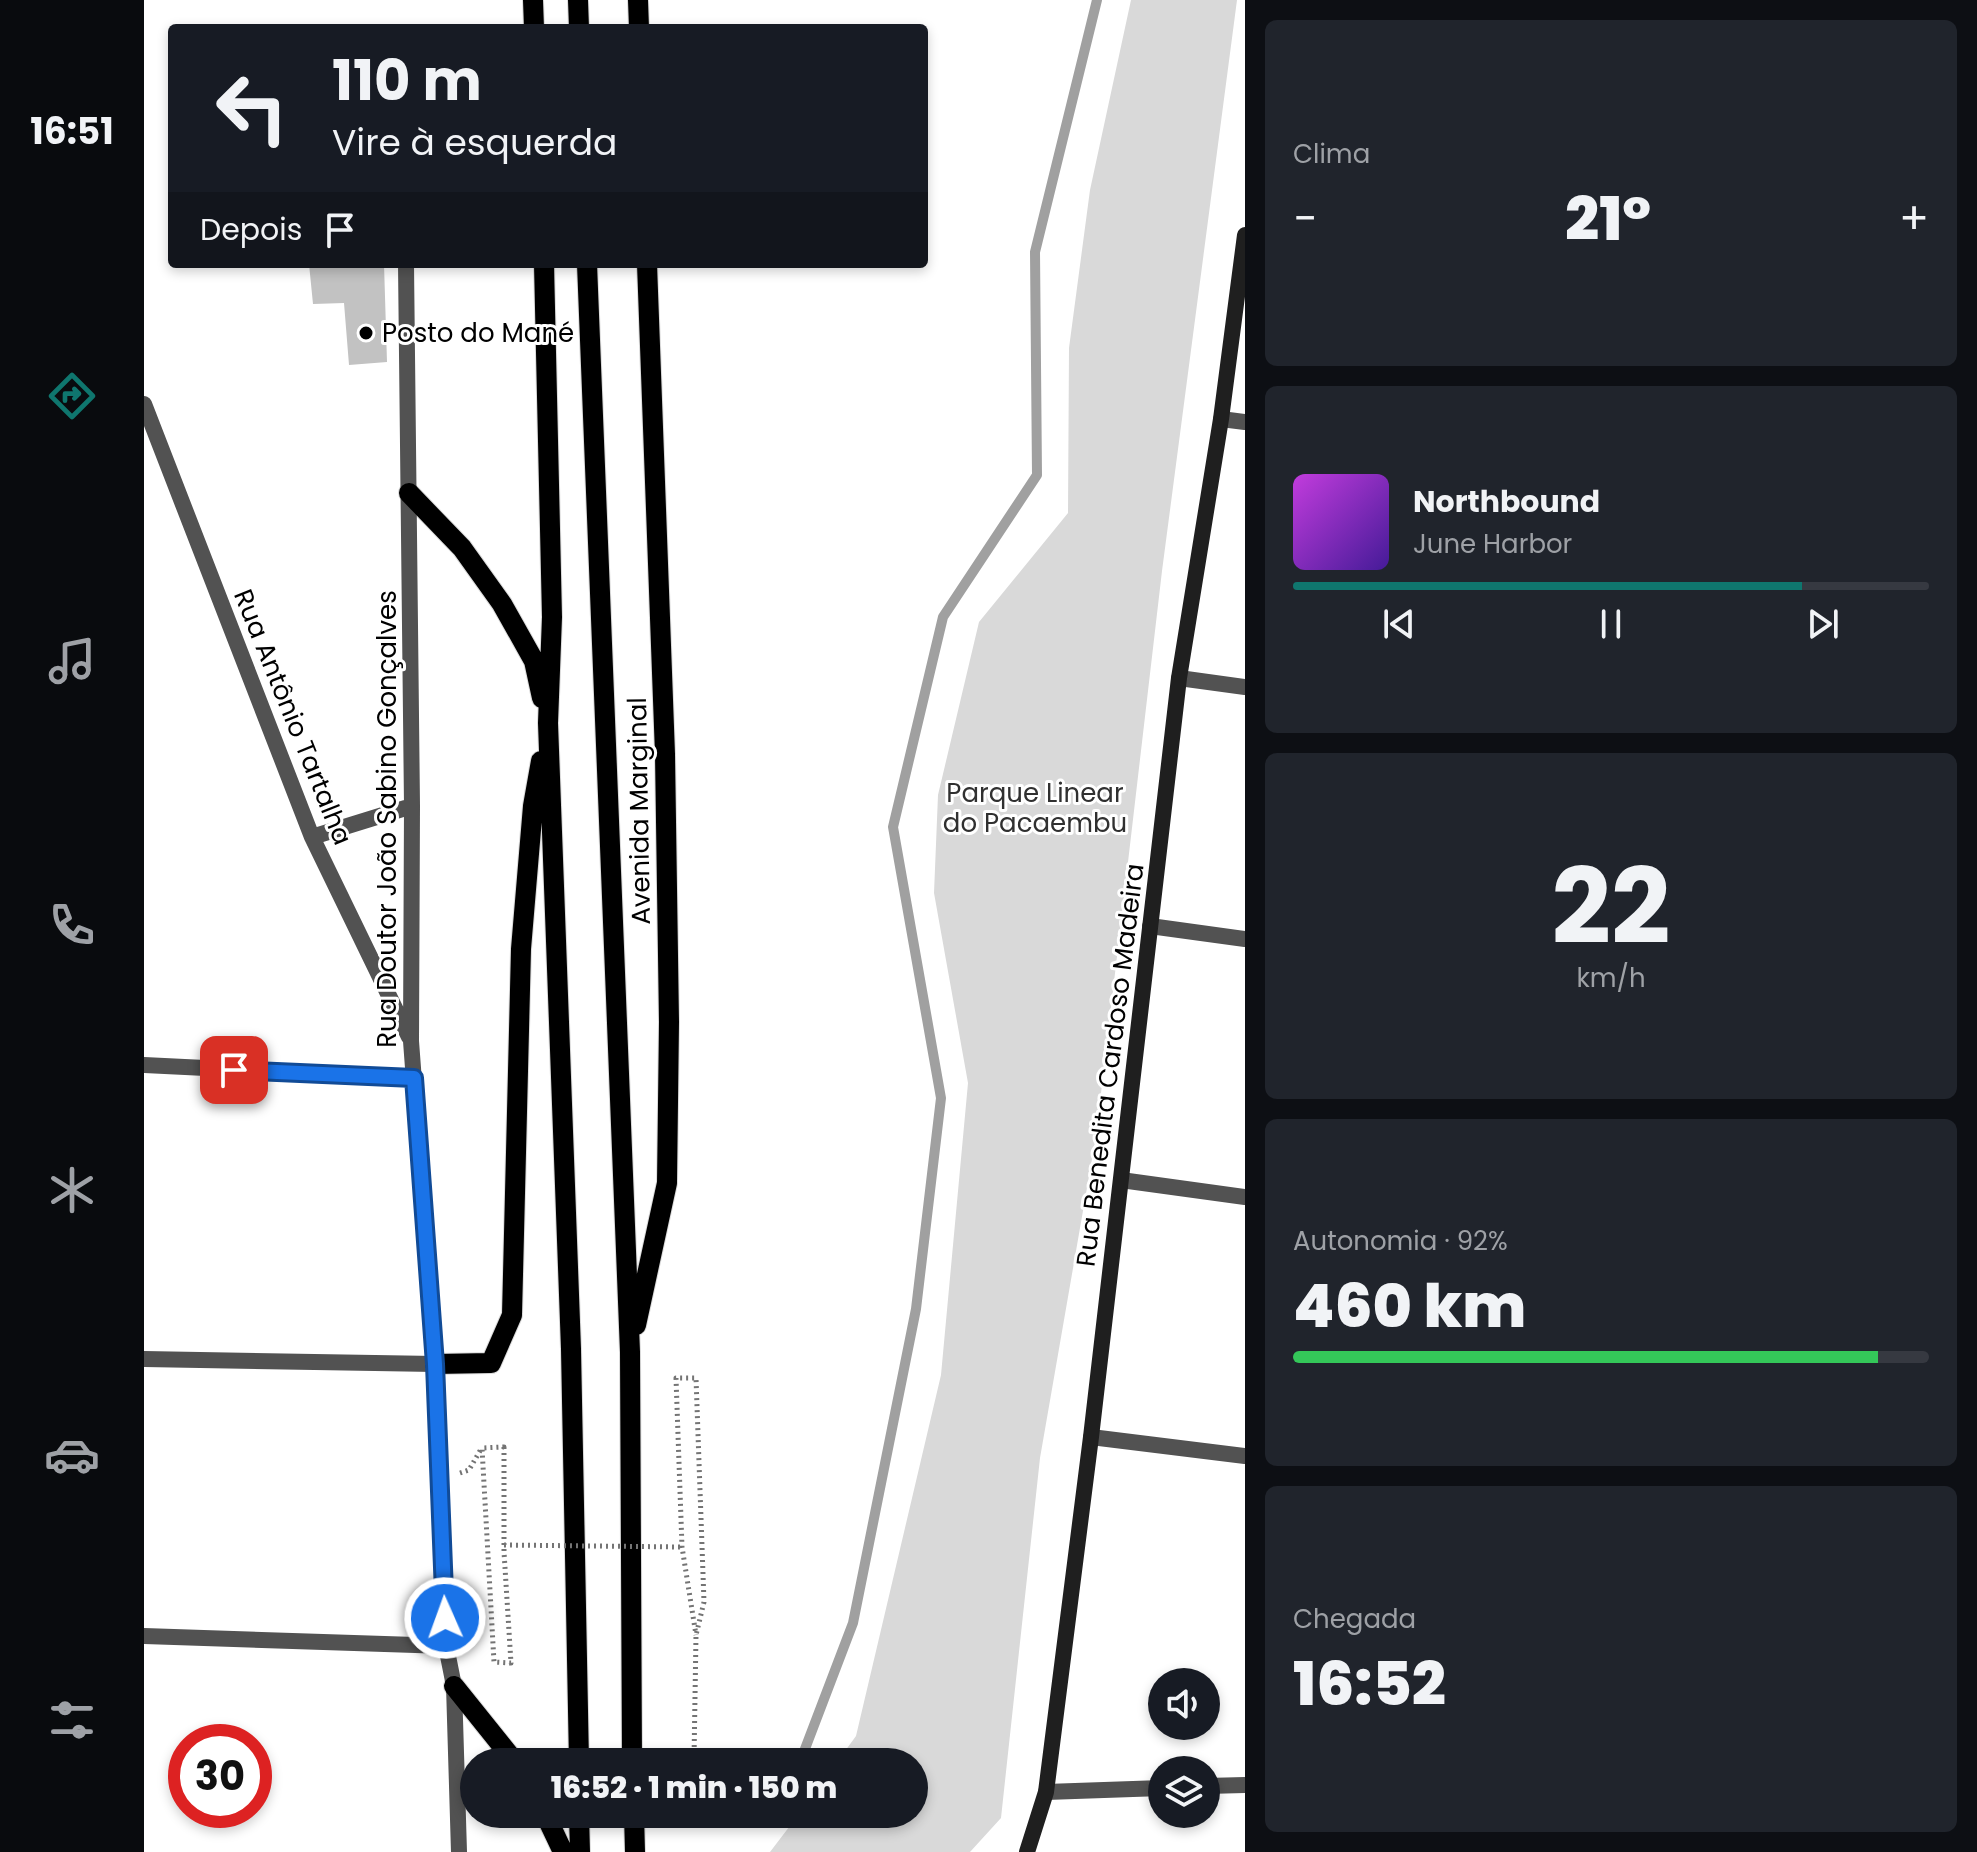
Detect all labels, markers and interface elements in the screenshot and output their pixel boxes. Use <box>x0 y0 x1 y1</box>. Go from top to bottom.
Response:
text: 110 m <box>332 41 482 120</box>
icon: left <box>200 56 304 160</box>
text: 16:51 <box>30 106 114 157</box>
text: Vire à esquerda <box>332 117 617 168</box>
text: Clima <box>1293 136 1370 172</box>
text: 21° <box>1565 177 1651 261</box>
text: − <box>1293 188 1317 249</box>
text: + <box>1899 188 1929 249</box>
text: Depois <box>200 208 302 251</box>
icon: arrive <box>318 208 362 252</box>
place label: Posto do Mané <box>382 315 574 351</box>
marker: Posto do Mané <box>357 324 375 342</box>
icon: directions <box>44 368 100 424</box>
text: Northbound <box>1413 480 1600 523</box>
text: June Harbor <box>1413 526 1572 562</box>
street label: Rua Antônio Tartalha <box>225 584 361 850</box>
street label: Rua Doutor João Sabino Gonçalves <box>369 590 405 1048</box>
icon: previous <box>1377 602 1421 646</box>
icon: pause <box>1589 602 1633 646</box>
icon: next <box>1801 602 1845 646</box>
icon: music <box>44 633 100 689</box>
street label: Avenida Marginal <box>619 697 659 925</box>
park label: Parque Linear do Pacaembu <box>943 775 1127 841</box>
text: 22 <box>1552 834 1670 979</box>
street label: Rua Benedita Cardoso Madeira <box>1067 861 1153 1269</box>
icon: phone <box>44 897 100 953</box>
text: km/h <box>1576 960 1646 996</box>
pin <box>200 1036 268 1104</box>
icon: arrive <box>212 1048 256 1092</box>
icon: climate <box>44 1162 100 1218</box>
text: Autonomia · 92% <box>1293 1223 1508 1259</box>
text: 460 km <box>1293 1264 1526 1348</box>
icon: car <box>44 1427 100 1483</box>
position arrow <box>403 1576 487 1660</box>
text: Chegada <box>1293 1601 1416 1637</box>
text: 16:52 <box>1293 1642 1446 1726</box>
map controls <box>1148 1668 1220 1828</box>
button: sound <box>1148 1668 1220 1740</box>
icon: filters <box>44 1692 100 1748</box>
speed limit sign: 30 <box>168 1724 272 1828</box>
button: layers <box>1148 1756 1220 1828</box>
text: 16:52 · 1 min · 150 m <box>551 1766 837 1809</box>

